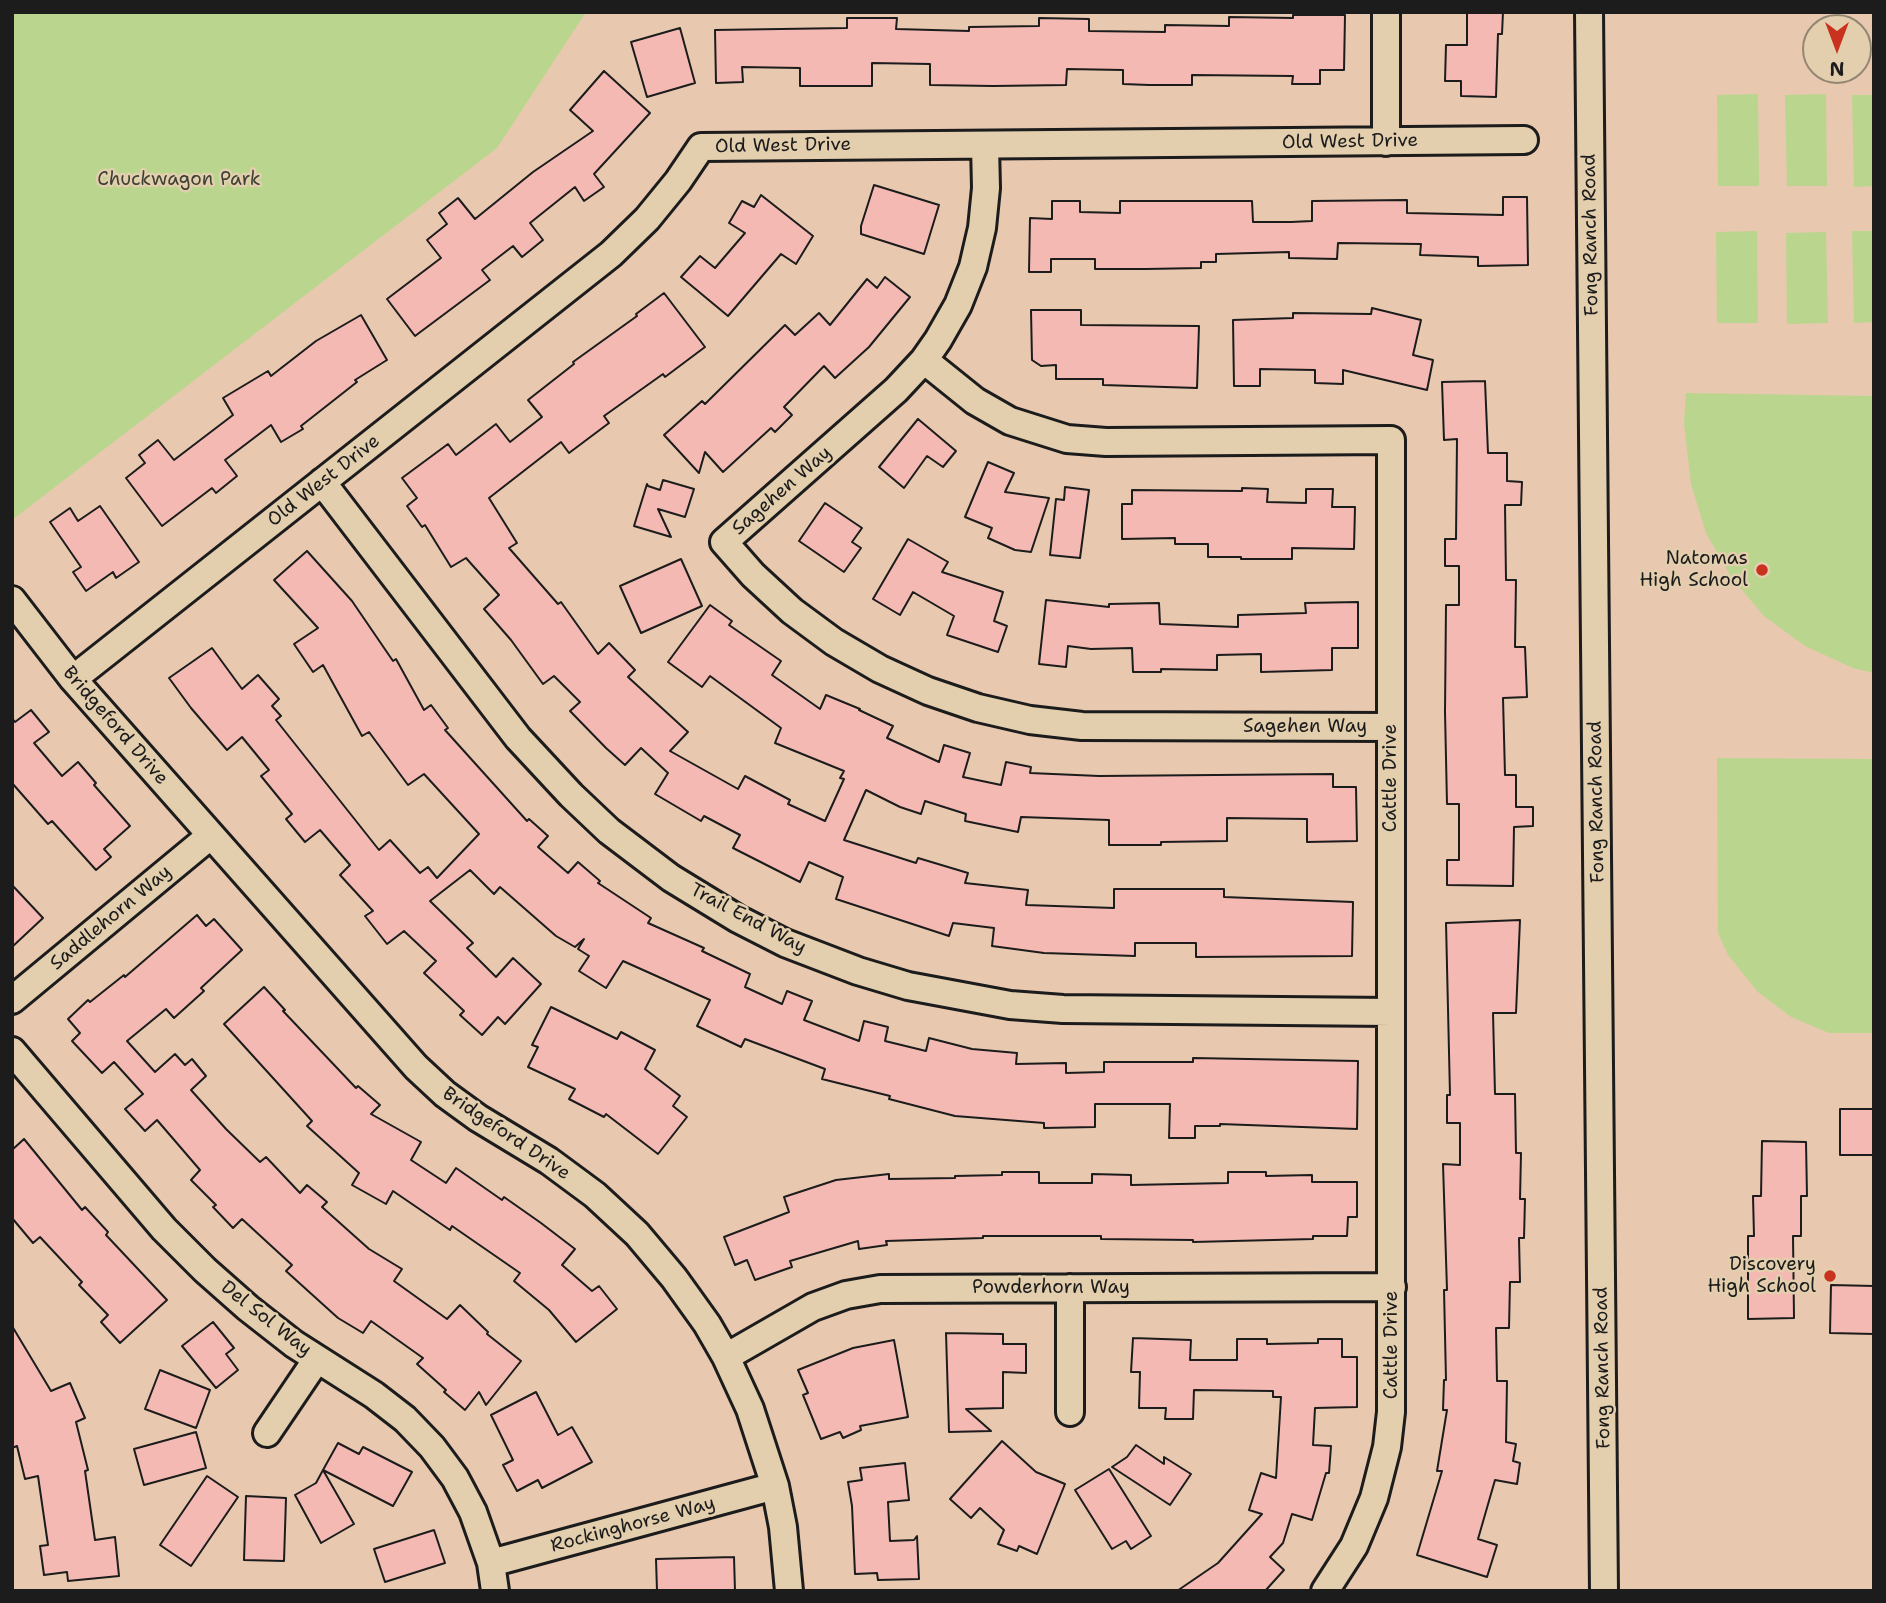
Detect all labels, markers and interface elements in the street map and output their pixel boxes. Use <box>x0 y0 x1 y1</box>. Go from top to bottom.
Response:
north arrow <box>1802 14 1872 84</box>
text: N <box>1829 56 1845 81</box>
street label: Old West Drive <box>1282 129 1418 155</box>
street label: Old West Drive <box>715 133 851 159</box>
street label: Fong Ranch Road <box>1578 154 1604 316</box>
park label: Chuckwagon Park <box>97 169 261 191</box>
street label: Old West Drive <box>263 430 385 532</box>
street label: Sagehen Way <box>728 442 836 540</box>
place label: Natomas High School <box>1639 548 1748 592</box>
marker: Natomas High School <box>1754 562 1770 578</box>
street label: Bridgeford Drive <box>57 662 173 790</box>
street label: Sagehen Way <box>1243 716 1367 738</box>
street label: Fong Ranch Road <box>1584 721 1610 883</box>
street label: Cattle Drive <box>1380 724 1402 832</box>
street label: Saddlehorn Way <box>46 861 176 975</box>
street label: Trail End Way <box>686 879 810 959</box>
street label: Bridgeford Drive <box>438 1083 574 1185</box>
place label: Discovery High School <box>1707 1254 1816 1298</box>
marker: Discovery High School <box>1822 1268 1838 1284</box>
street label: Del Sol Way <box>216 1276 316 1362</box>
street label: Powderhorn Way <box>972 1277 1130 1299</box>
street label: Fong Ranch Road <box>1590 1287 1616 1449</box>
street label: Cattle Drive <box>1381 1291 1403 1399</box>
street label: Rockinghorse Way <box>548 1492 718 1558</box>

